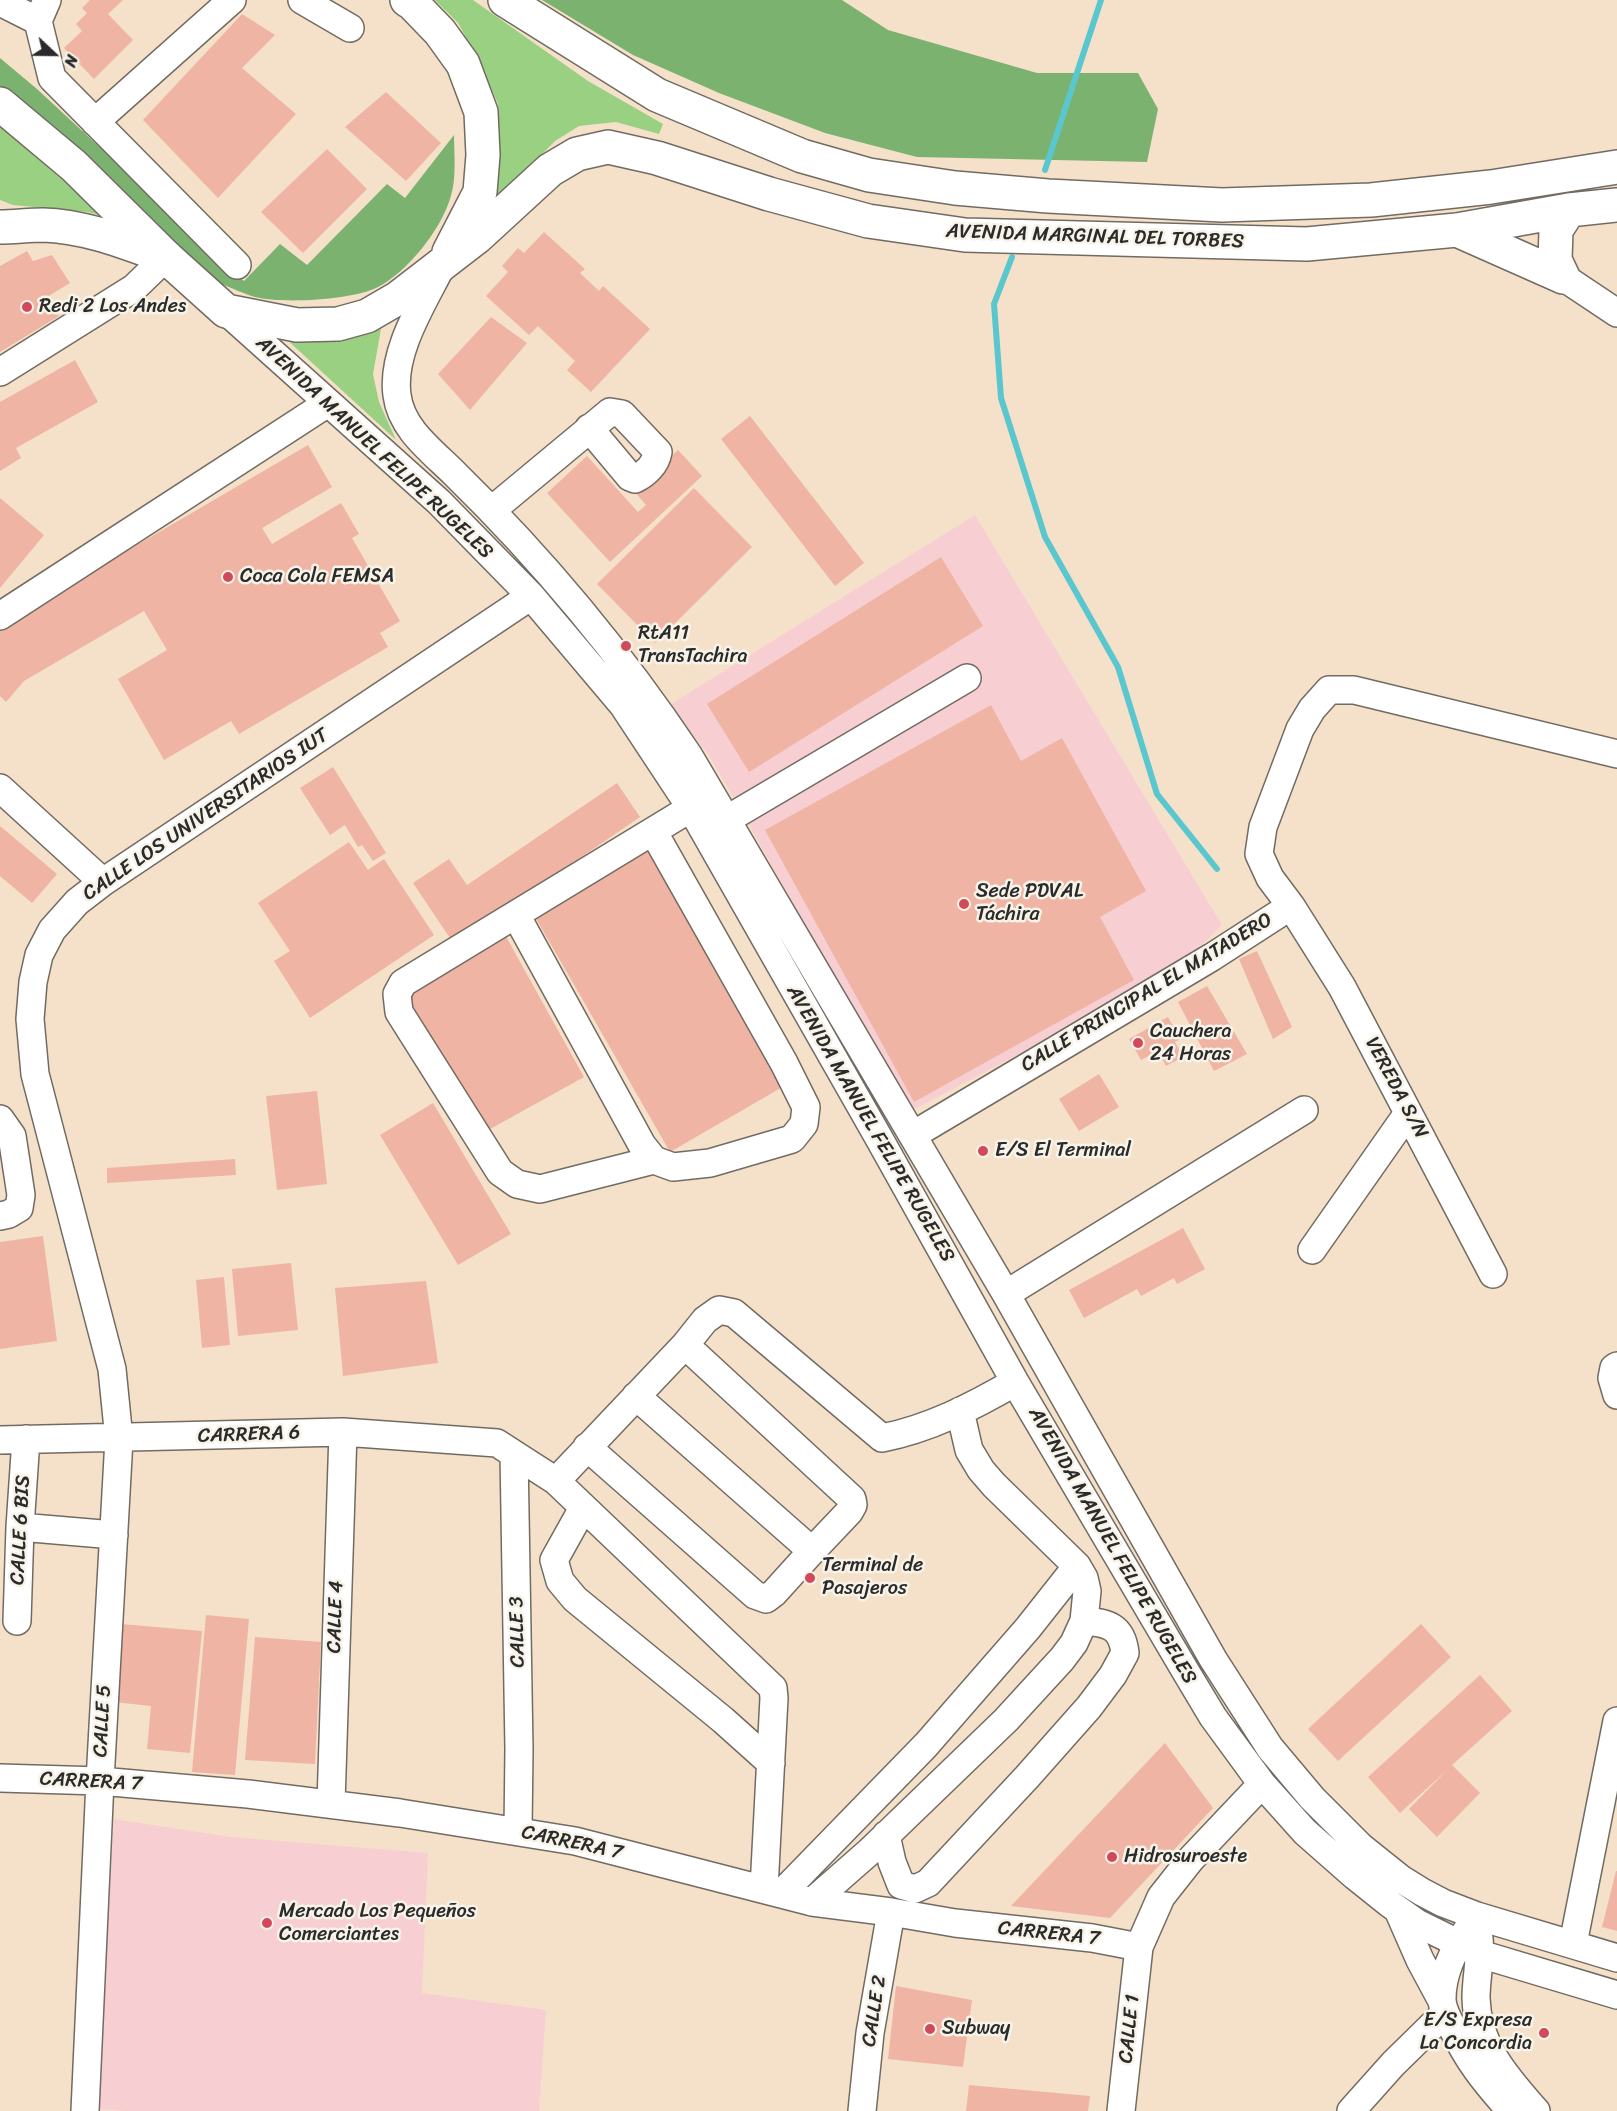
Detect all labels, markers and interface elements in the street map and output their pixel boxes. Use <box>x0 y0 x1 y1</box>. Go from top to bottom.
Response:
north arrow <box>24 24 84 84</box>
text: N <box>56 50 87 72</box>
street label: AVENIDA MARGINAL DEL TORBES <box>946 220 1244 254</box>
place label: Redi 2 Los Andes <box>39 295 186 319</box>
marker: Redi 2 Los Andes <box>20 300 34 314</box>
street label: AVENIDA MANUEL FELIPE RUGELES <box>250 332 498 564</box>
place label: Coca Cola FEMSA <box>240 565 394 589</box>
marker: Coca Cola FEMSA <box>221 570 235 584</box>
place label: RtA11 TransTachira <box>638 622 748 669</box>
marker: RtA11 TransTachira <box>619 639 633 653</box>
street label: CALLE LOS UNIVERSITARIOS IUT <box>79 724 333 906</box>
place label: Sede PDVAL Táchira <box>976 880 1083 927</box>
marker: Sede PDVAL Táchira <box>957 897 971 911</box>
street label: CALLE PRINCIPAL EL MATADERO <box>1017 908 1277 1078</box>
street label: AVENIDA MANUEL FELIPE RUGELES <box>781 981 959 1267</box>
place label: Cauchera 24 Horas <box>1150 1020 1232 1067</box>
street label: VEREDA S/N <box>1359 1033 1433 1143</box>
marker: Cauchera 24 Horas <box>1131 1036 1145 1050</box>
place label: E/S El Terminal <box>995 1139 1131 1163</box>
marker: E/S El Terminal <box>976 1144 990 1158</box>
street label: AVENIDA MANUEL FELIPE RUGELES <box>1023 1403 1201 1689</box>
street label: CARRERA 6 <box>197 1421 301 1449</box>
street label: CALLE 6 BIS <box>6 1474 36 1586</box>
place label: Terminal de Pasajeros <box>822 1554 923 1601</box>
marker: Terminal de Pasajeros <box>803 1571 817 1585</box>
street label: CALLE 4 <box>323 1580 349 1654</box>
street label: CALLE 3 <box>505 1596 531 1668</box>
street label: CALLE 5 <box>89 1684 117 1758</box>
street label: CARRERA 7 <box>39 1767 143 1797</box>
street label: CARRERA 7 <box>519 1821 625 1865</box>
place label: Hidrosuroeste <box>1124 1845 1247 1869</box>
marker: Hidrosuroeste <box>1105 1850 1119 1864</box>
place label: Mercado Los Pequeños Comerciantes <box>279 1900 476 1947</box>
marker: Mercado Los Pequeños Comerciantes <box>260 1916 274 1930</box>
street label: CARRERA 7 <box>997 1917 1101 1951</box>
street label: CALLE 2 <box>858 1974 892 2048</box>
street label: CALLE 1 <box>1114 1993 1146 2065</box>
place label: E/S Expresa La Concordia <box>1420 2009 1532 2056</box>
place label: Subway <box>942 2017 1010 2041</box>
marker: Subway <box>923 2022 937 2036</box>
marker: E/S Expresa La Concordia <box>1537 2026 1551 2040</box>

